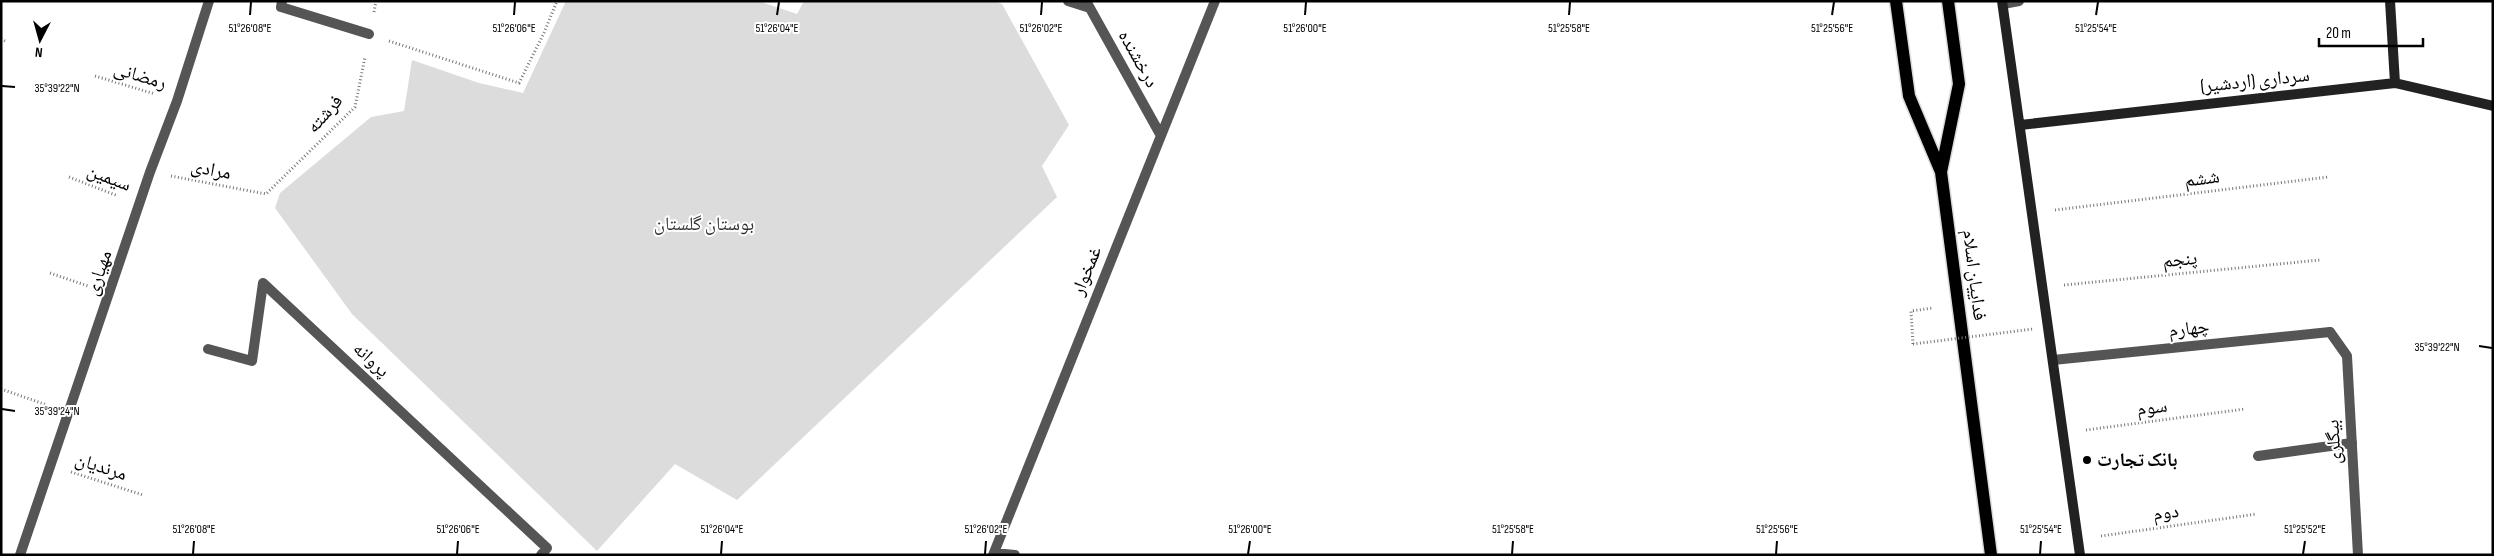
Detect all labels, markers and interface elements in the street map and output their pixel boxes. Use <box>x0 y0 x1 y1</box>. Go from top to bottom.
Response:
north arrow <box>15 15 65 65</box>
scale bar <box>2319 15 2423 47</box>
text: 51°26'08"E <box>228 21 272 36</box>
text: 51°26'06"E <box>492 21 536 36</box>
text: 51°26'04"E <box>756 21 799 36</box>
text: 51°26'02"E <box>1020 21 1062 36</box>
text: 51°26'00"E <box>1283 21 1327 36</box>
text: 51°25'58"E <box>1548 21 1590 36</box>
text: 51°25'56"E <box>1811 21 1853 36</box>
text: 51°25'54"E <box>2075 21 2117 36</box>
text: 20 m <box>2326 24 2351 43</box>
street label: درخشنده <box>1113 26 1163 92</box>
text: N <box>34 44 43 61</box>
street label: رمضانی <box>111 57 169 95</box>
street label: سرداری (اردشیر) <box>2199 64 2311 98</box>
text: 35°39'22"N <box>34 81 80 96</box>
street label: فرشته <box>302 90 348 138</box>
street label: مرادی <box>189 155 233 185</box>
street label: سیمین <box>84 159 134 197</box>
street label: ششم <box>2183 165 2221 193</box>
park label: بوستان گلستان <box>654 213 754 236</box>
street label: فداییان اسلام <box>1956 228 1991 322</box>
street label: غمخوار <box>1066 243 1107 300</box>
street label: مهیاری <box>81 247 117 299</box>
street label: پنجم <box>2162 247 2198 273</box>
street label: چهارم <box>2168 315 2211 344</box>
street label: پروانه <box>348 337 394 383</box>
text: 35°39'22"N <box>2414 340 2460 355</box>
street label: سوم <box>2135 395 2169 422</box>
text: 35°39'24"N <box>34 404 80 419</box>
street label: بیگلری <box>2321 419 2347 465</box>
street label: مرندیان <box>72 448 130 486</box>
place label: بانک تجارت <box>2097 449 2177 472</box>
marker: بانک تجارت <box>2081 454 2093 466</box>
street label: دوم <box>2151 500 2181 527</box>
text: 51°26'08"E <box>172 522 216 537</box>
text: 51°26'06"E <box>436 522 480 537</box>
text: 51°26'04"E <box>701 522 744 537</box>
text: 51°26'02"E <box>965 522 1007 537</box>
text: 51°26'00"E <box>1228 522 1272 537</box>
text: 51°25'58"E <box>1492 522 1534 537</box>
text: 51°25'56"E <box>1756 522 1798 537</box>
text: 51°25'54"E <box>2020 522 2062 537</box>
text: 51°25'52"E <box>2284 522 2326 537</box>

